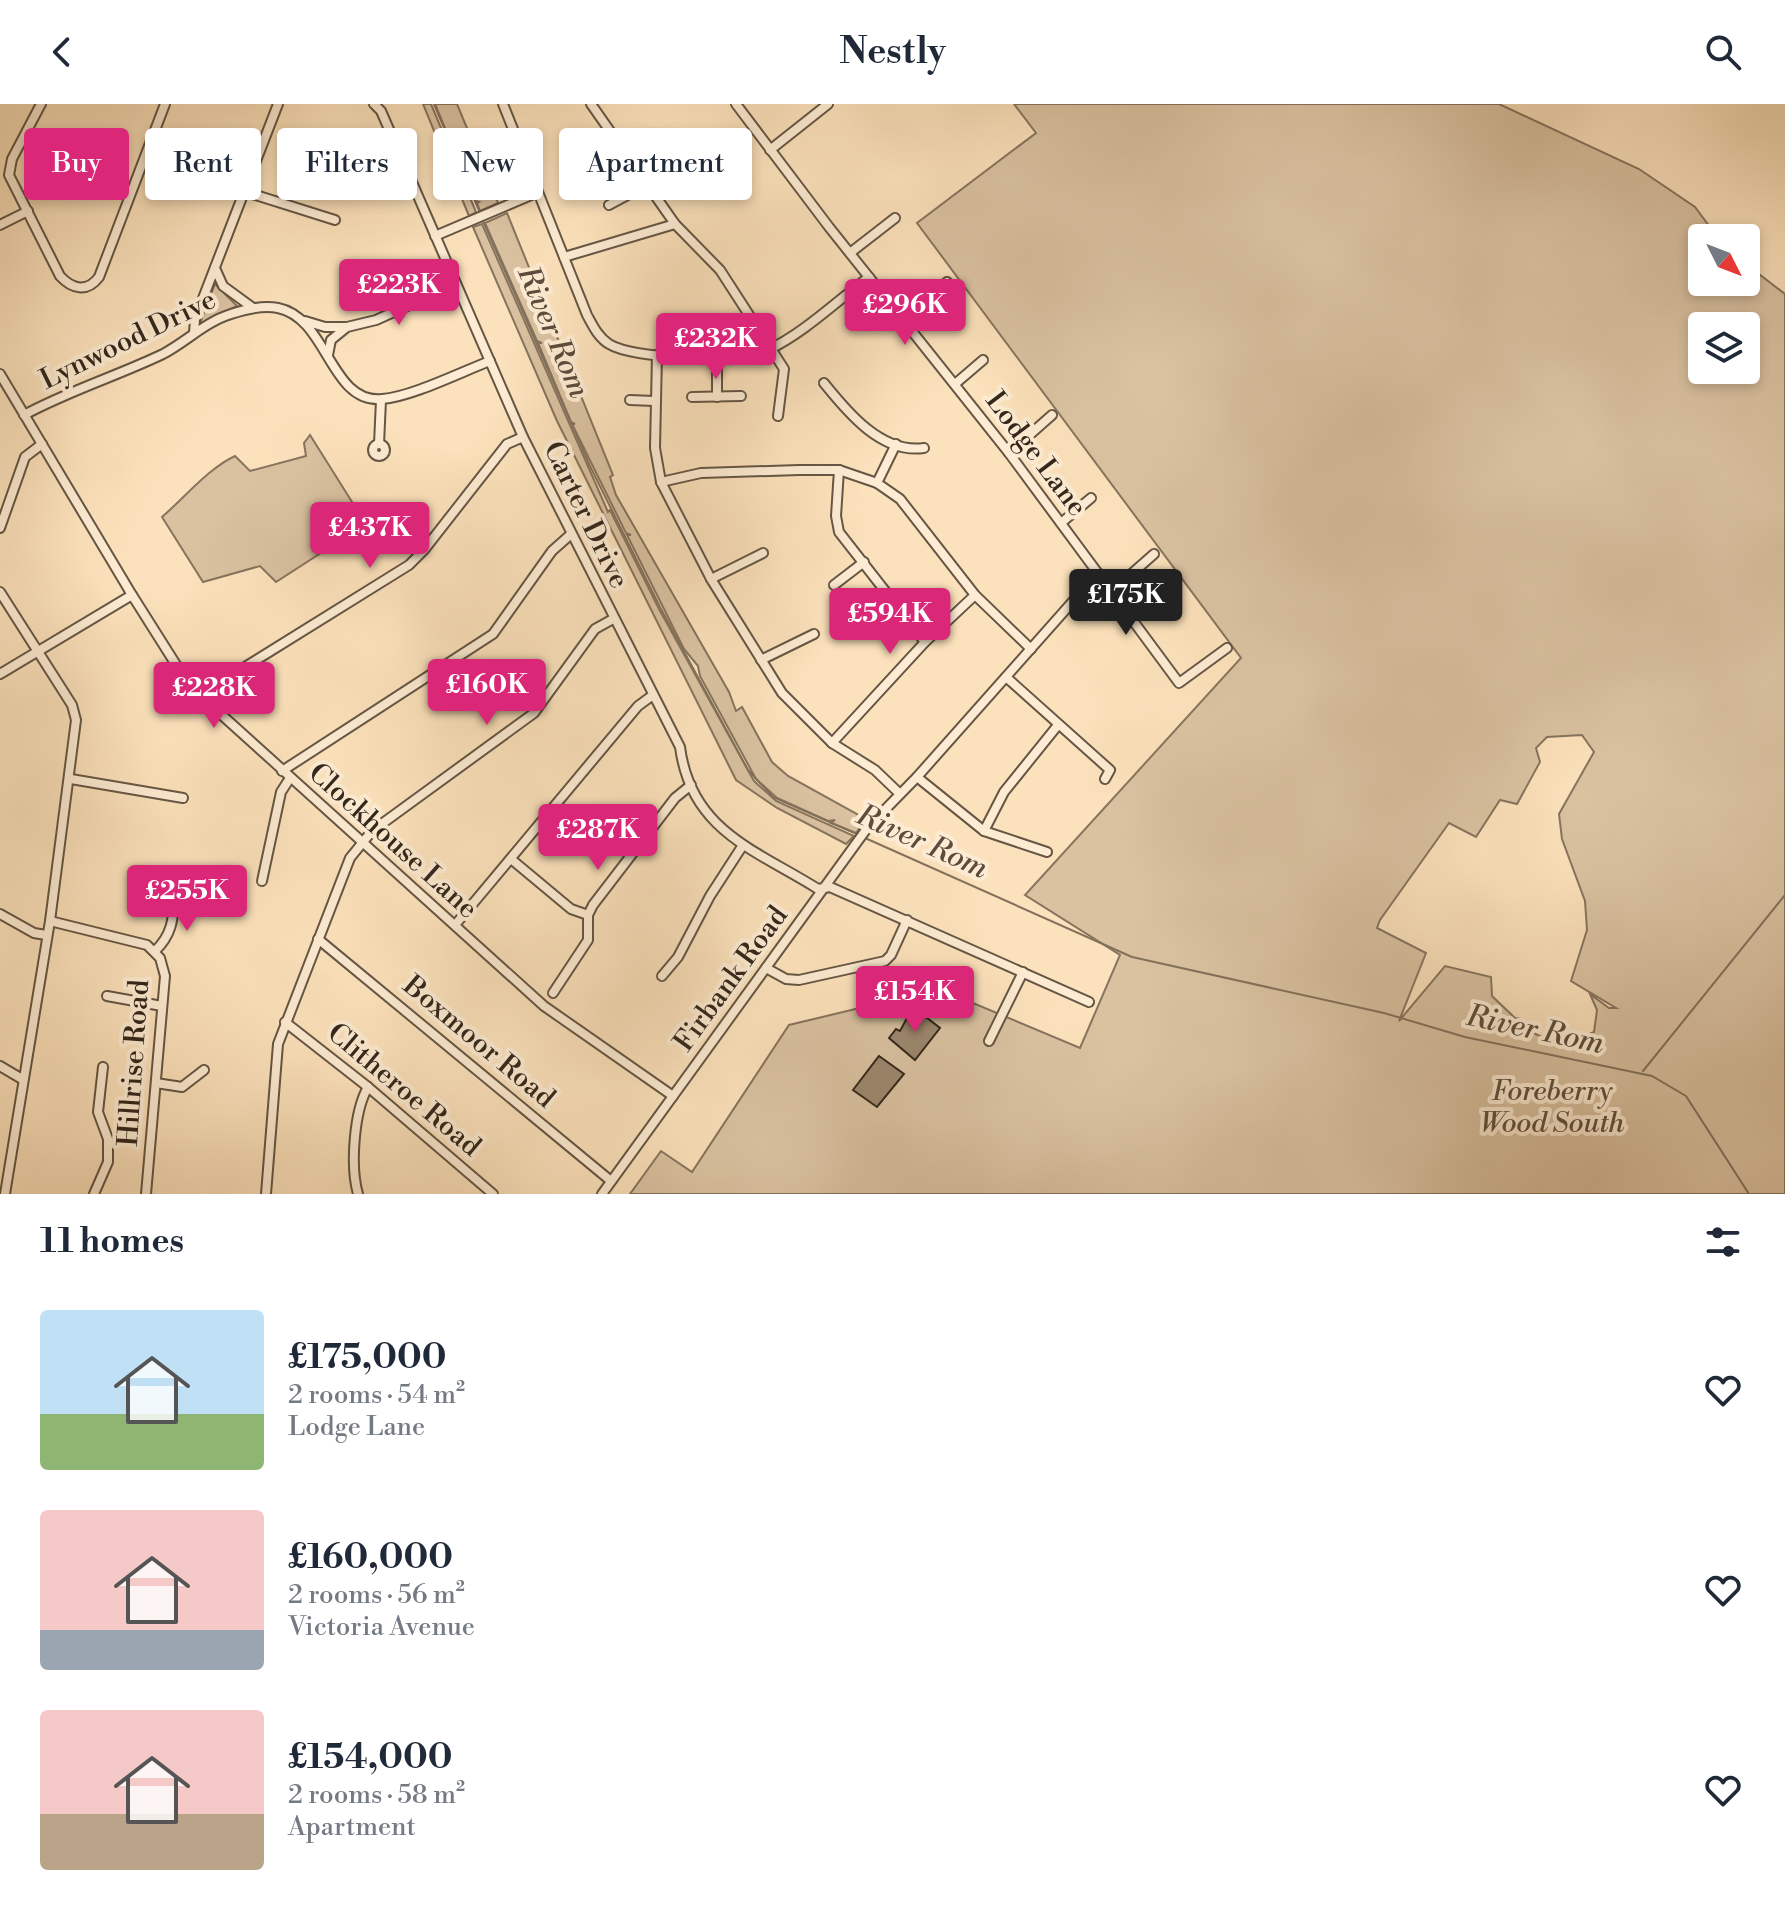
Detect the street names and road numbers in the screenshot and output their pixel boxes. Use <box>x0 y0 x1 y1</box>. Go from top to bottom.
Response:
street label: Lynwood Drive <box>34 282 222 398</box>
street label: Lodge Lane <box>978 384 1094 524</box>
street label: Carter Drive <box>535 436 637 594</box>
street label: Clockhouse Lane <box>301 756 485 926</box>
street label: Firbank Road <box>666 899 796 1059</box>
street label: Boxmoor Road <box>395 968 562 1116</box>
street label: Hillrise Road <box>111 978 157 1148</box>
street label: Clitheroe Road <box>320 1016 488 1164</box>

